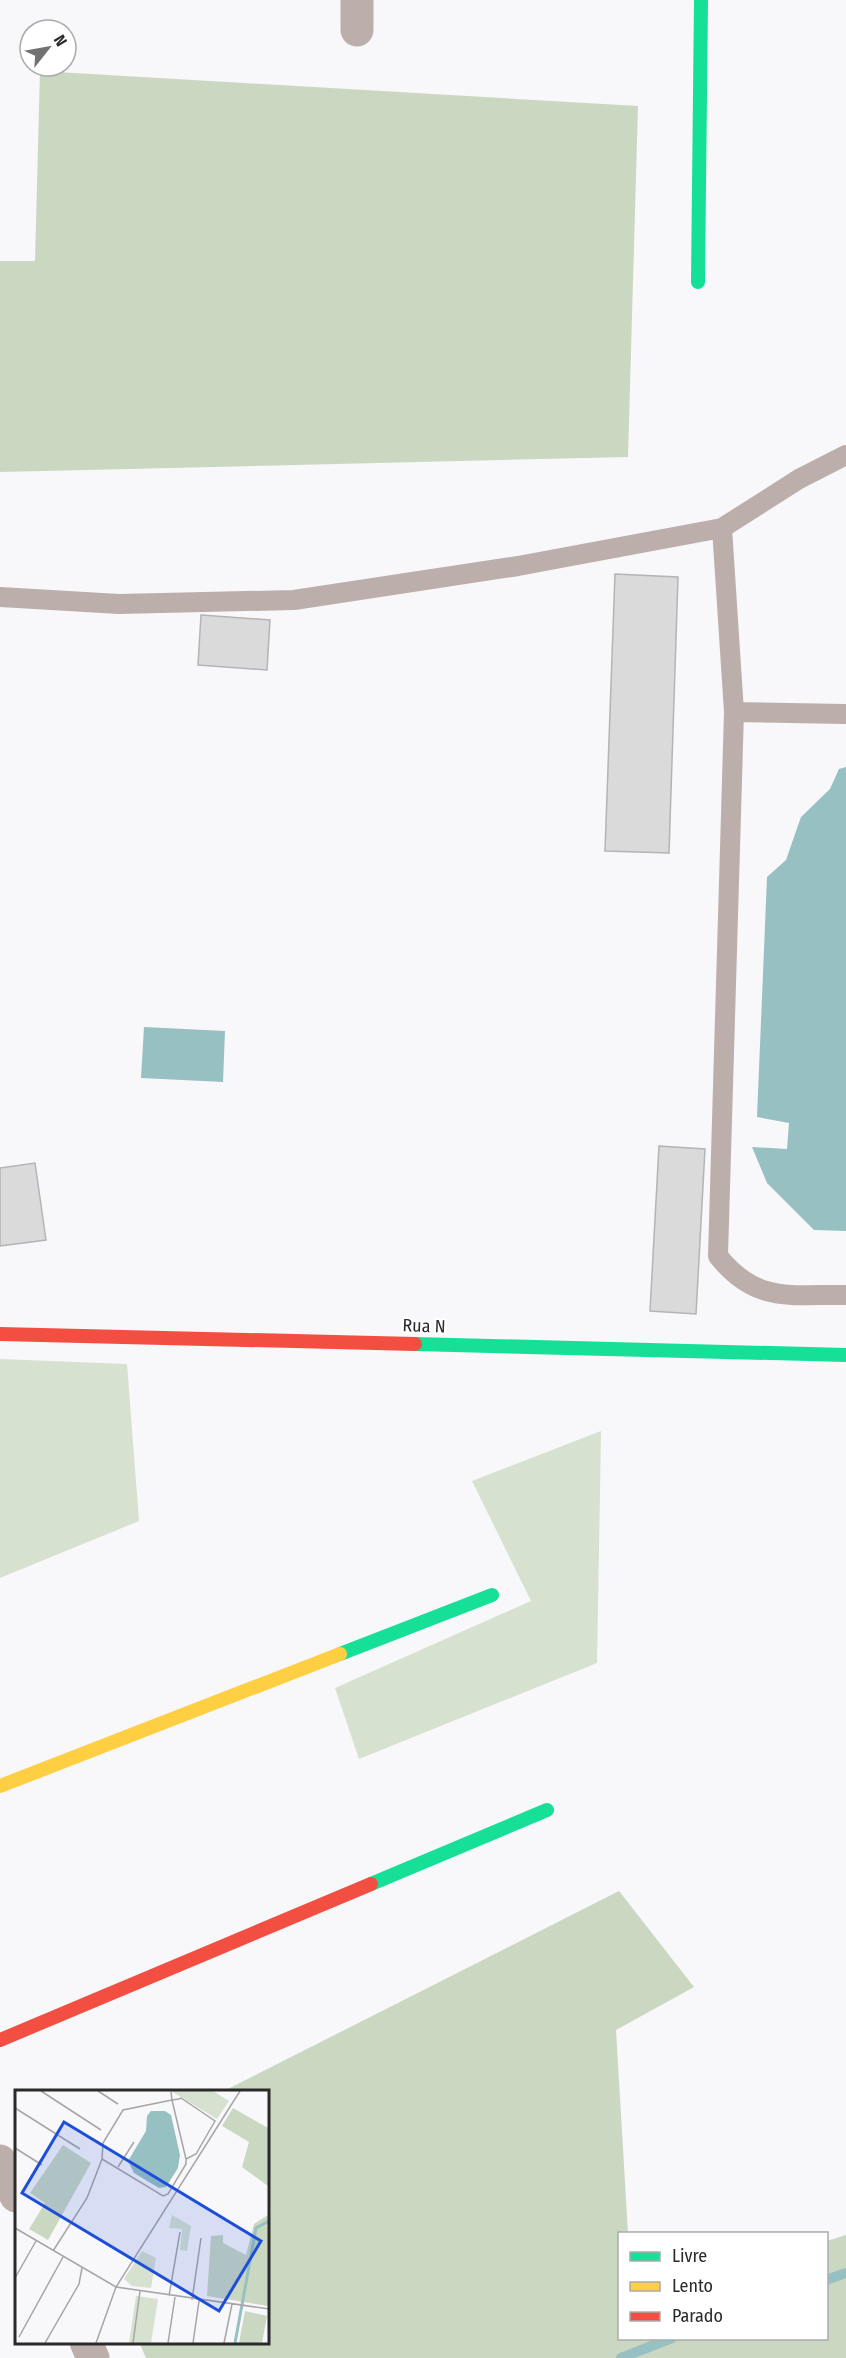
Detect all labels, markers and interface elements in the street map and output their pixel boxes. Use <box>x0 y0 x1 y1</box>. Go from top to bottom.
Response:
north arrow <box>18 18 78 78</box>
text: N <box>50 32 71 50</box>
street label: Rua N <box>402 1314 446 1338</box>
inset map <box>15 2090 268 2343</box>
legend <box>618 2232 828 2340</box>
text: Livre <box>672 2245 707 2267</box>
text: Lento <box>672 2275 713 2297</box>
text: Parado <box>672 2305 723 2327</box>

